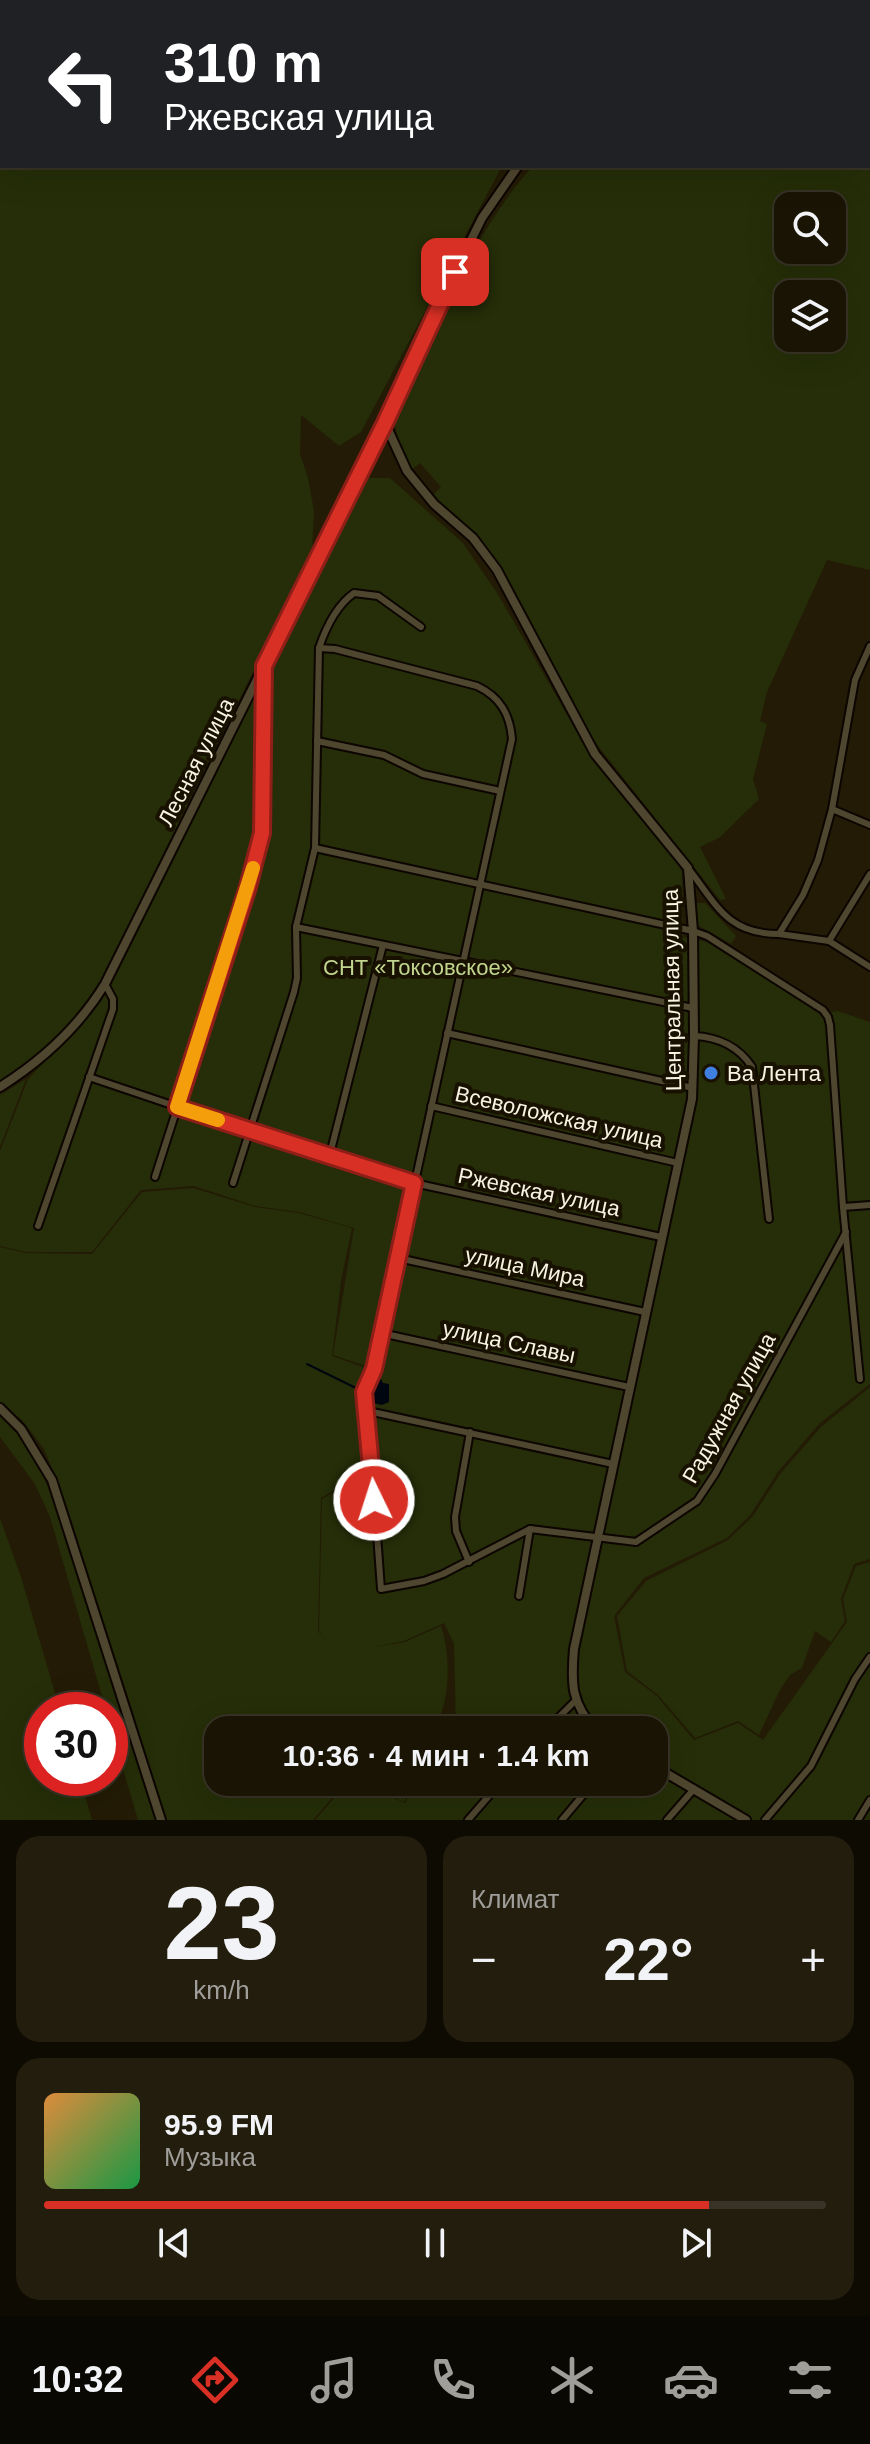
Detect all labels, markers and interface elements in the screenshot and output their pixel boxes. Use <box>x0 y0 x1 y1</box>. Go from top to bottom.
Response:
text: 310 m <box>164 31 323 94</box>
icon: left <box>32 32 136 136</box>
text: Ржевская улица <box>164 97 434 138</box>
map controls <box>774 192 846 352</box>
button: search <box>774 192 846 264</box>
pin <box>421 238 489 306</box>
icon: arrive <box>433 250 477 294</box>
button: layers <box>774 280 846 352</box>
street label: Лесная улица <box>153 693 239 830</box>
street label: Центральная улица <box>658 888 686 1091</box>
park label: СНТ «Токсовское» <box>323 955 513 980</box>
place label: Ва Лента <box>727 1061 822 1086</box>
marker: Ва Лента <box>702 1064 720 1082</box>
street label: Всеволожская улица <box>453 1081 666 1153</box>
street label: Ржевская улица <box>456 1163 623 1222</box>
street label: улица Мира <box>463 1242 588 1292</box>
street label: улица Славы <box>440 1316 578 1368</box>
street label: Радужная улица <box>677 1328 781 1487</box>
position arrow <box>332 1458 416 1542</box>
speed limit sign: 30 <box>24 1692 128 1796</box>
text: 10:36 · 4 мин · 1.4 km <box>282 1739 590 1772</box>
text: 23 <box>164 1865 279 1981</box>
text: Климат <box>471 1884 560 1914</box>
text: 22° <box>603 1926 694 1993</box>
text: − <box>471 1935 497 1984</box>
text: + <box>800 1935 826 1984</box>
text: km/h <box>193 1975 250 2005</box>
text: 95.9 FM <box>164 2108 274 2141</box>
text: Музыка <box>164 2142 256 2172</box>
icon: previous <box>152 2221 196 2265</box>
icon: pause <box>413 2221 457 2265</box>
icon: next <box>674 2221 718 2265</box>
icon: directions <box>187 2352 243 2408</box>
icon: music <box>306 2352 362 2408</box>
icon: phone <box>425 2352 481 2408</box>
icon: climate <box>544 2352 600 2408</box>
icon: car <box>663 2352 719 2408</box>
icon: filters <box>782 2352 838 2408</box>
text: 10:32 <box>32 2359 124 2400</box>

